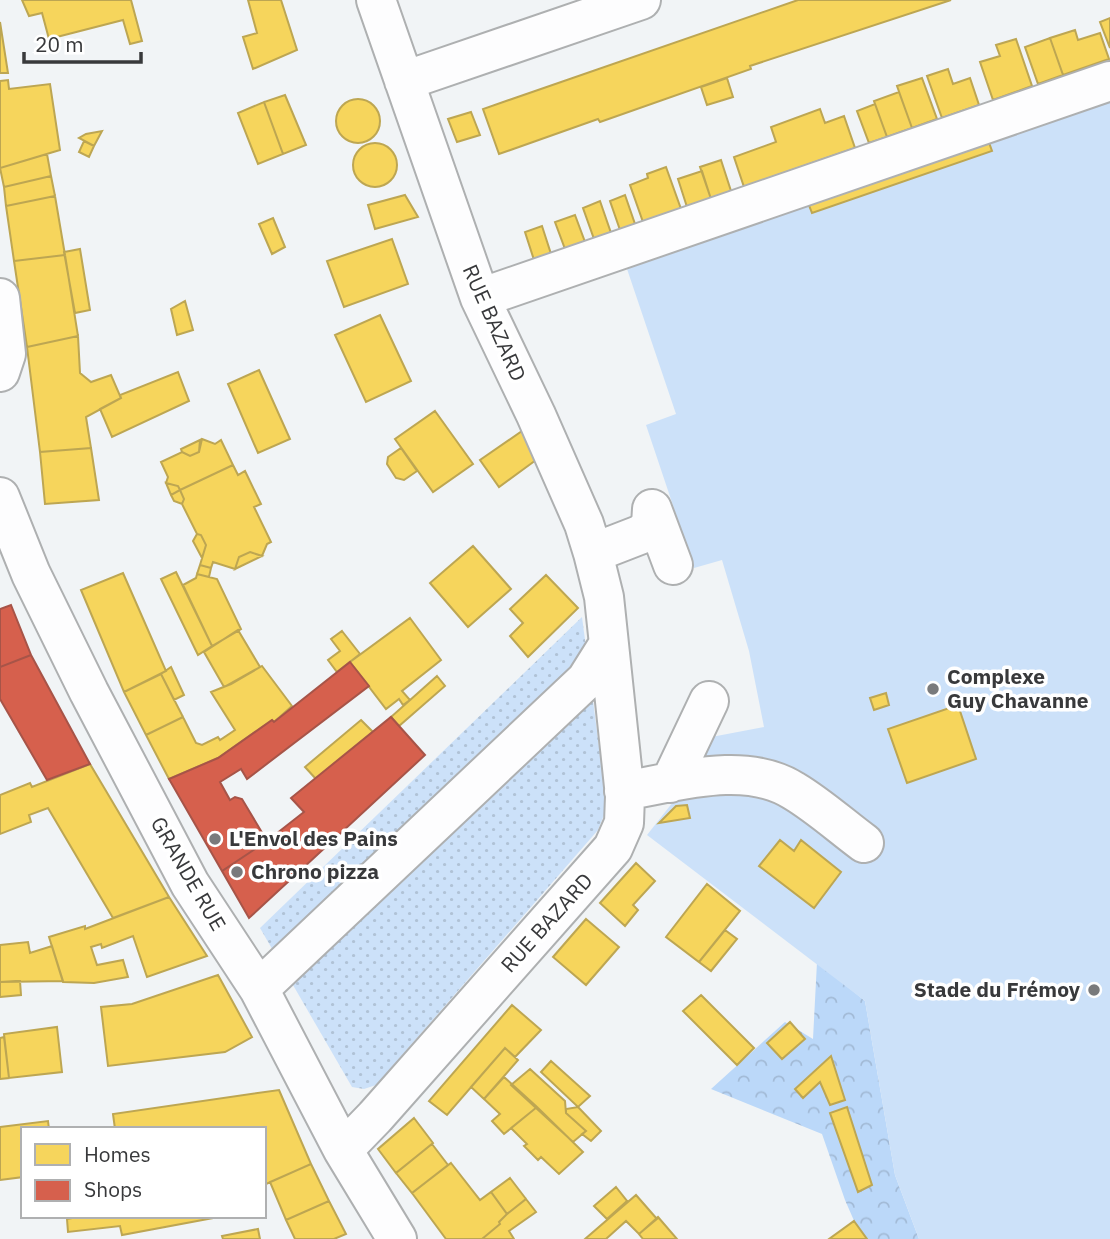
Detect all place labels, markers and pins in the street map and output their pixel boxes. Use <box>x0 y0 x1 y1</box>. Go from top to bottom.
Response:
place label: Complexe Guy Chavanne <box>947 662 1089 714</box>
marker: Complexe Guy Chavanne <box>925 681 941 697</box>
place label: L'Envol des Pains <box>229 824 398 852</box>
marker: L'Envol des Pains <box>207 831 223 847</box>
place label: Chrono pizza <box>251 857 379 885</box>
marker: Chrono pizza <box>229 864 245 880</box>
place label: Stade du Frémoy <box>914 975 1081 1003</box>
marker: Stade du Frémoy <box>1086 982 1102 998</box>

